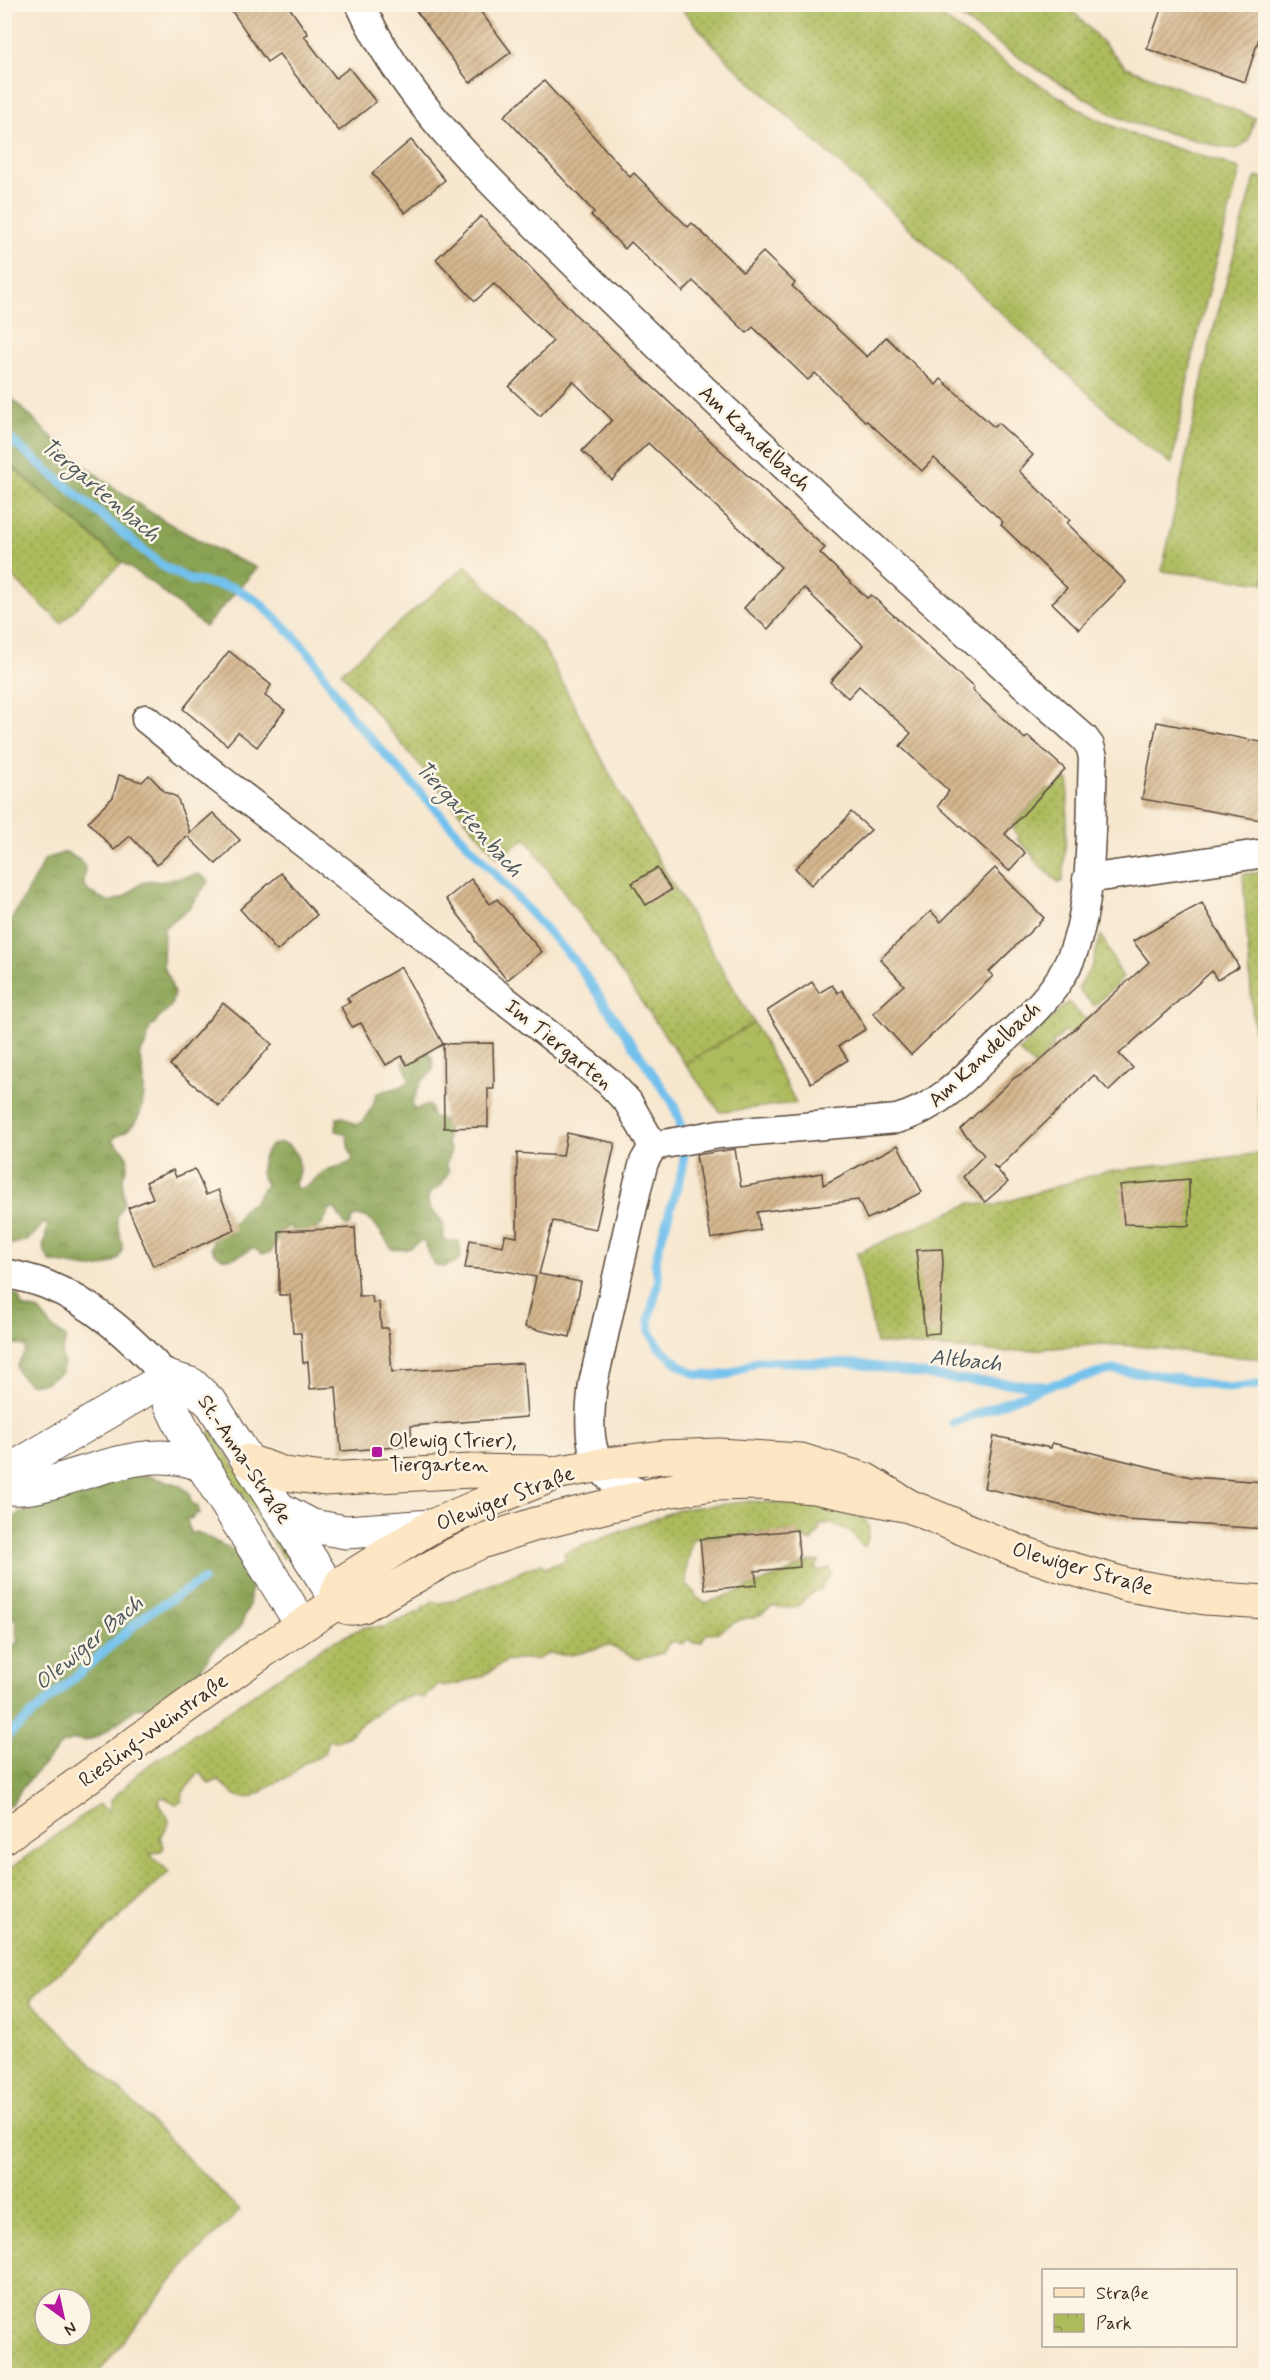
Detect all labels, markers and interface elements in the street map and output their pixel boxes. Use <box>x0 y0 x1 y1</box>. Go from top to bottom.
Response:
street label: Am Kandelbach <box>692 379 817 498</box>
water label: Tiergartenbach <box>33 433 165 550</box>
water label: Tiergartenbach <box>407 755 528 885</box>
street label: Im Tiergarten <box>499 993 618 1097</box>
street label: Am Kandelbach <box>922 995 1047 1114</box>
water label: Altbach <box>928 1343 1004 1379</box>
street label: St.-Anna-Straße <box>191 1389 298 1530</box>
place label: Olewig (Trier), Tiergarten <box>389 1427 517 1480</box>
marker: Olewig (Trier), Tiergarten <box>370 1445 384 1459</box>
street label: Olewiger Straße <box>432 1460 579 1539</box>
street label: Olewiger Straße <box>1009 1535 1157 1603</box>
water label: Olewiger Bach <box>29 1590 151 1699</box>
street label: Riesling-Weinstraße <box>73 1667 235 1796</box>
legend <box>1042 2269 1237 2347</box>
text: Straße <box>1096 2282 1149 2306</box>
north arrow <box>33 2287 93 2347</box>
text: Park <box>1096 2312 1132 2336</box>
text: N <box>60 2317 81 2340</box>

